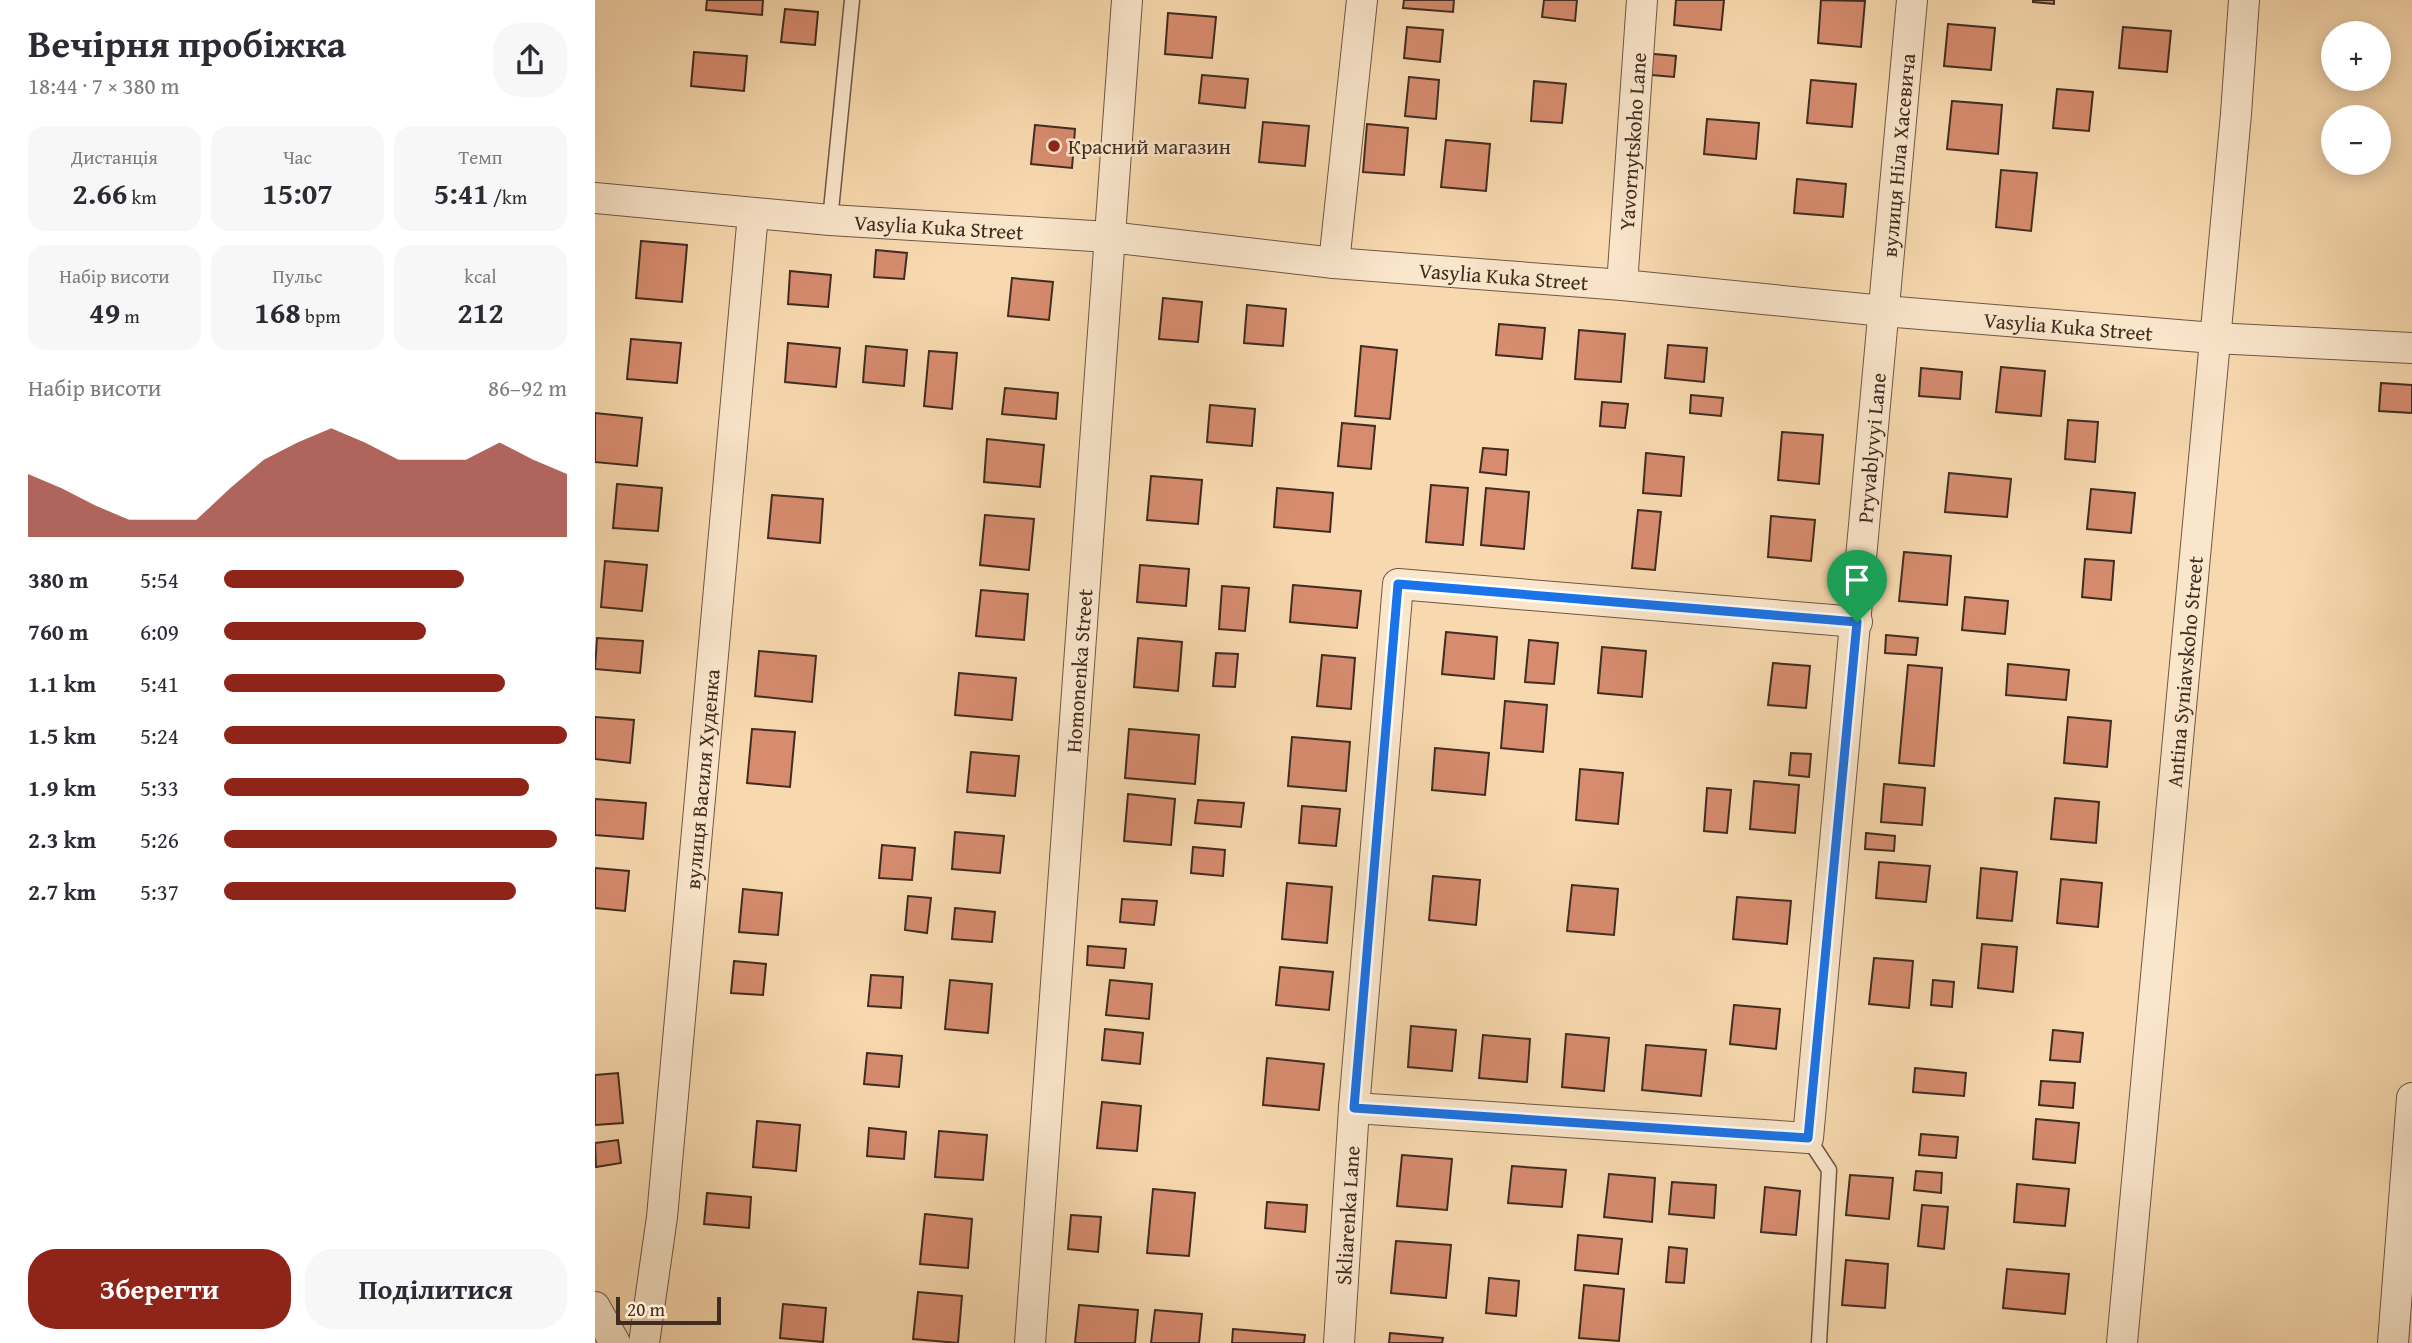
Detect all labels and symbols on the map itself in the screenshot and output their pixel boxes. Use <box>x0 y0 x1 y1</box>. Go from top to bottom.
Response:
street label: Yavornytskoho Lane <box>1610 51 1654 231</box>
street label: вулиця Ніла Хасевича <box>1873 52 1923 258</box>
place label: Красний магазин <box>1068 131 1231 162</box>
marker: Красний магазин <box>1046 138 1062 154</box>
street label: Vasylia Kuka Street <box>853 206 1025 247</box>
street label: Vasylia Kuka Street <box>1418 254 1590 298</box>
street label: Vasylia Kuka Street <box>1982 304 2155 348</box>
street label: Pryvablyvyi Lane <box>1849 371 1893 524</box>
pin <box>1827 550 1887 622</box>
street label: Antina Syniavskoho Street <box>2158 554 2210 789</box>
street label: Homonenka Street <box>1057 587 1100 754</box>
street label: вулиця Василя Худенка <box>676 668 727 891</box>
street label: Skliarenka Lane <box>1327 1144 1367 1286</box>
scale bar <box>616 1294 721 1326</box>

